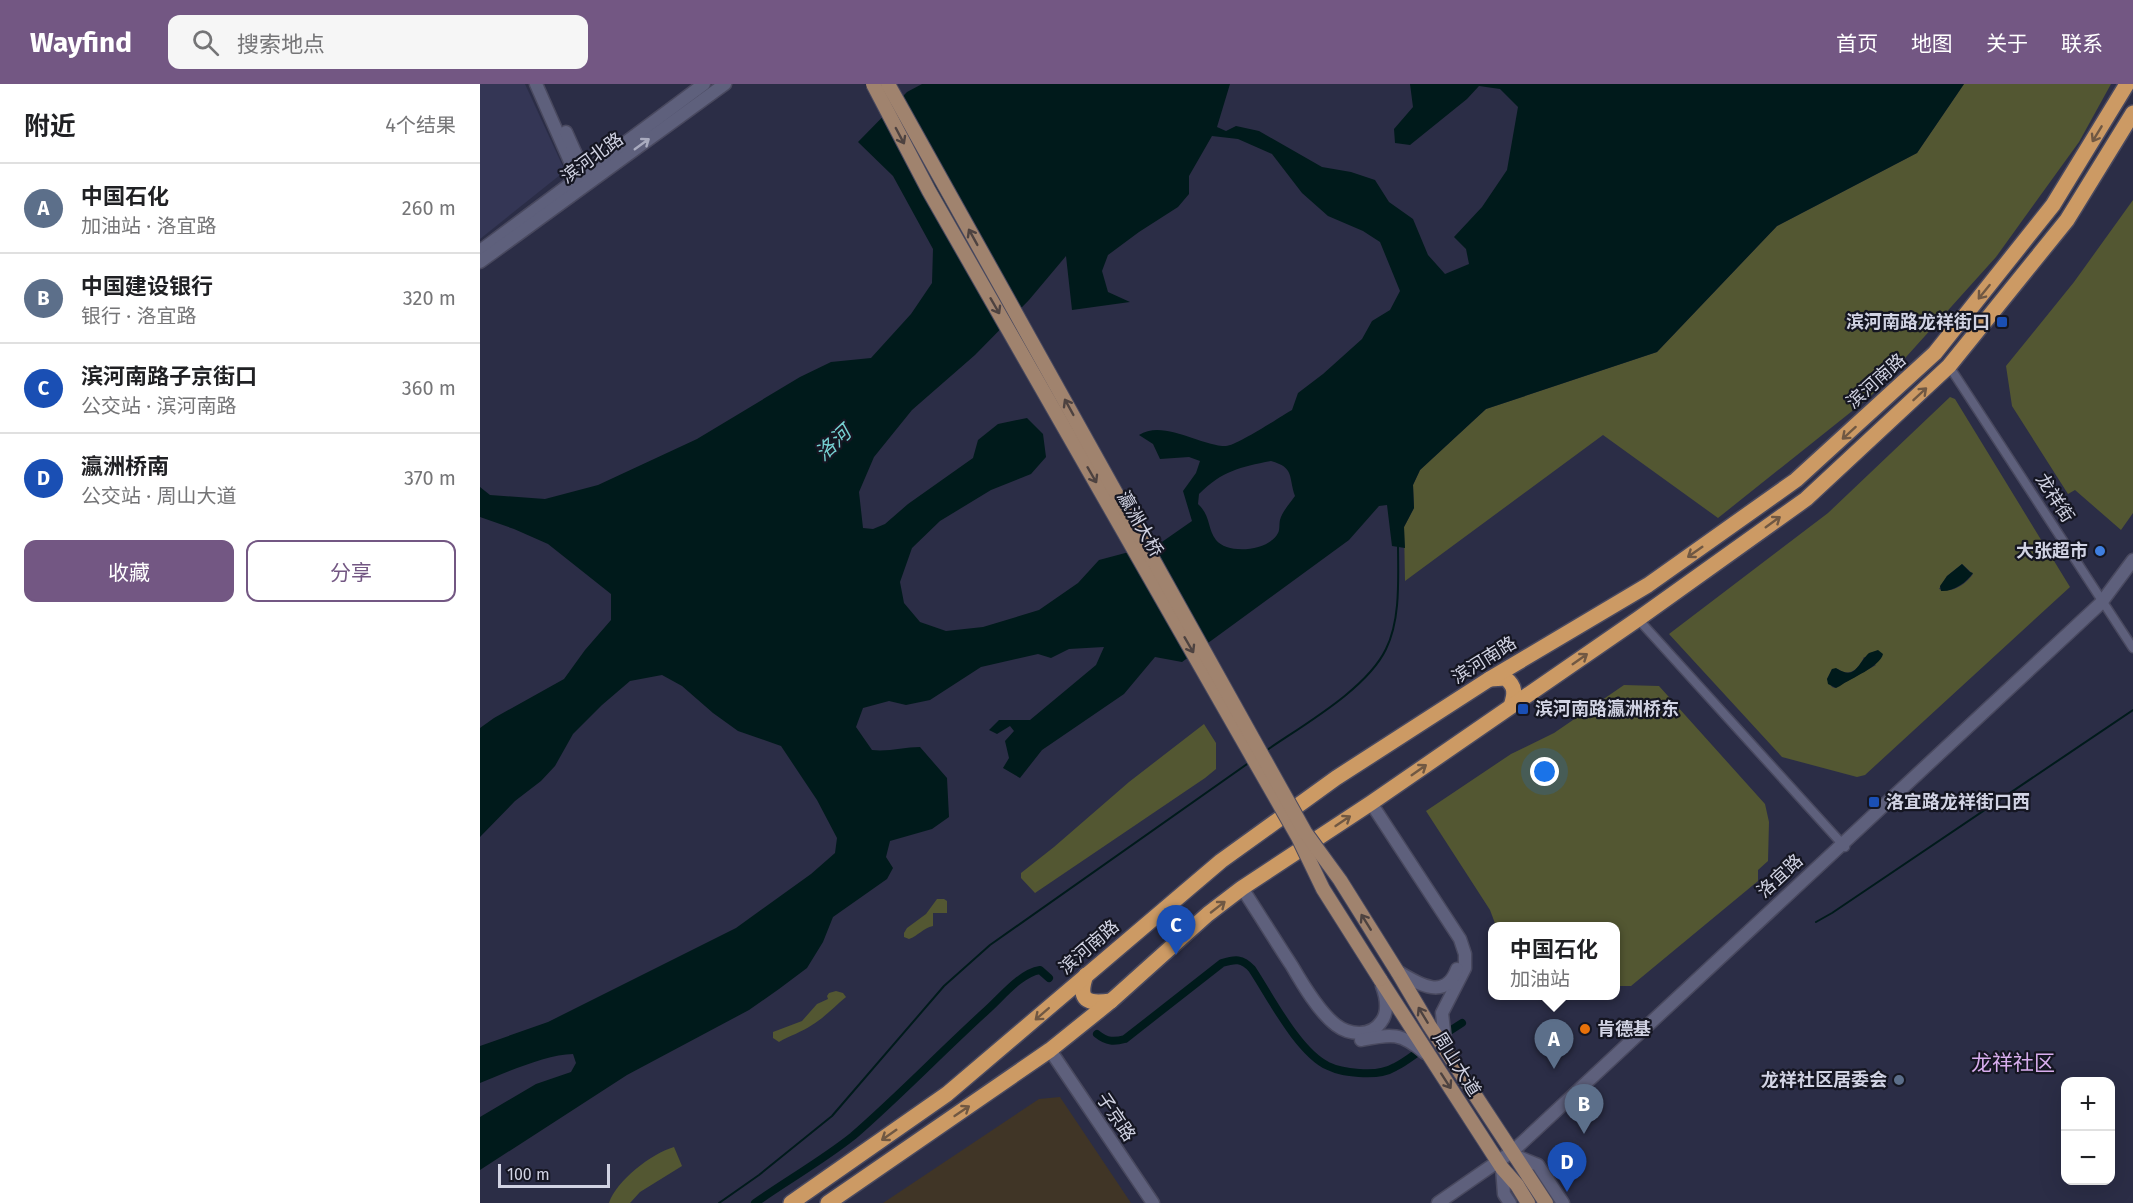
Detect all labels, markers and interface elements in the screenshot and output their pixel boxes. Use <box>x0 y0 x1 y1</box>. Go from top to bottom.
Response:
search box <box>168 15 588 69</box>
text: Wayfind <box>30 26 132 59</box>
icon: search <box>189 26 222 59</box>
text: 搜索地点 <box>237 31 325 58</box>
text: 首页 <box>1836 31 1878 57</box>
text: 地图 <box>1911 31 1953 57</box>
text: 关于 <box>1986 31 2028 57</box>
text: 联系 <box>2061 31 2103 57</box>
text: 附近 <box>24 111 76 142</box>
text: 4个结果 <box>385 113 456 137</box>
one-way arrow <box>2090 125 2102 142</box>
one-way arrow <box>894 127 906 144</box>
street label: 滨河北路 <box>556 128 628 188</box>
one-way arrow <box>633 138 649 151</box>
text: 中国石化 <box>81 183 169 210</box>
text: A <box>38 196 49 220</box>
text: 260 m <box>402 196 456 220</box>
text: 加油站 · 洛宜路 <box>81 214 216 238</box>
one-way arrow <box>967 229 978 247</box>
text: 中国建设银行 <box>81 273 213 300</box>
one-way arrow <box>1977 284 1990 300</box>
text: B <box>37 286 50 310</box>
text: 320 m <box>403 286 456 310</box>
one-way arrow <box>989 297 1001 314</box>
text: 银行 · 洛宜路 <box>81 304 196 328</box>
place label: 滨河南路龙祥街口 <box>1846 311 1990 333</box>
marker: 滨河南路龙祥街口 <box>1995 315 2009 329</box>
street label: 滨河南路 <box>1842 349 1910 413</box>
text: 滨河南路子京街口 <box>81 363 257 390</box>
text: C <box>38 376 49 400</box>
text: 360 m <box>402 376 456 400</box>
one-way arrow <box>1912 387 1927 401</box>
text: 公交站 · 滨河南路 <box>81 394 236 418</box>
one-way arrow <box>1063 399 1074 417</box>
water label: 洛河 <box>810 418 859 465</box>
one-way arrow <box>1842 425 1857 439</box>
text: 瀛洲桥南 <box>81 453 169 480</box>
text: D <box>37 466 50 490</box>
text: 370 m <box>404 466 456 490</box>
one-way arrow <box>1087 466 1098 484</box>
street label: 龙祥街 <box>2031 469 2079 527</box>
text: 公交站 · 周山大道 <box>81 484 236 508</box>
street label: 瀛洲大桥 <box>1112 487 1168 561</box>
one-way arrow <box>1765 516 1781 528</box>
button: 收藏 <box>24 540 234 602</box>
button: 分享 <box>246 540 456 602</box>
place label: 大张超市 <box>2016 540 2088 562</box>
marker: 大张超市 <box>2093 544 2107 558</box>
one-way arrow <box>1687 546 1703 558</box>
street label: 滨河南路 <box>1448 632 1520 688</box>
one-way arrow <box>1183 636 1195 653</box>
one-way arrow <box>1571 653 1588 665</box>
place label: 滨河南路瀛洲桥东 <box>1535 698 1679 720</box>
marker: 滨河南路瀛洲桥东 <box>1516 702 1530 716</box>
your location <box>1530 757 1559 786</box>
one-way arrow <box>1411 763 1428 776</box>
place label: 洛宜路龙祥街口西 <box>1886 791 2030 813</box>
marker: 洛宜路龙祥街口西 <box>1867 795 1881 809</box>
one-way arrow <box>1335 815 1351 827</box>
street label: 洛宜路 <box>1753 850 1807 902</box>
one-way arrow <box>1210 901 1226 914</box>
pin: C <box>1156 906 1196 955</box>
one-way arrow <box>1359 913 1372 930</box>
street label: 滨河南路 <box>1055 915 1123 979</box>
popup <box>1488 922 1620 1000</box>
text: 中国石化 <box>1510 936 1598 963</box>
text: 加油站 <box>1510 967 1570 991</box>
one-way arrow <box>1035 1007 1050 1021</box>
one-way arrow <box>1417 1007 1429 1024</box>
place label: 肯德基 <box>1597 1018 1651 1040</box>
pin: A <box>1534 1020 1574 1069</box>
marker: 肯德基 <box>1578 1022 1592 1036</box>
street label: 周山大道 <box>1429 1028 1485 1100</box>
district label: 龙祥社区 <box>1971 1050 2055 1076</box>
place label: 龙祥社区居委会 <box>1761 1069 1887 1091</box>
one-way arrow <box>1440 1073 1453 1090</box>
marker: 龙祥社区居委会 <box>1892 1073 1906 1087</box>
map controls <box>2061 1077 2115 1185</box>
button: + <box>2061 1077 2115 1131</box>
pin: B <box>1564 1084 1604 1134</box>
street label: 子京路 <box>1092 1088 1140 1146</box>
one-way arrow <box>954 1104 971 1117</box>
one-way arrow <box>882 1129 898 1141</box>
button: − <box>2061 1131 2115 1185</box>
pin: D <box>1548 1142 1586 1192</box>
scale bar <box>498 1161 610 1188</box>
text: 100 m <box>507 1165 550 1184</box>

